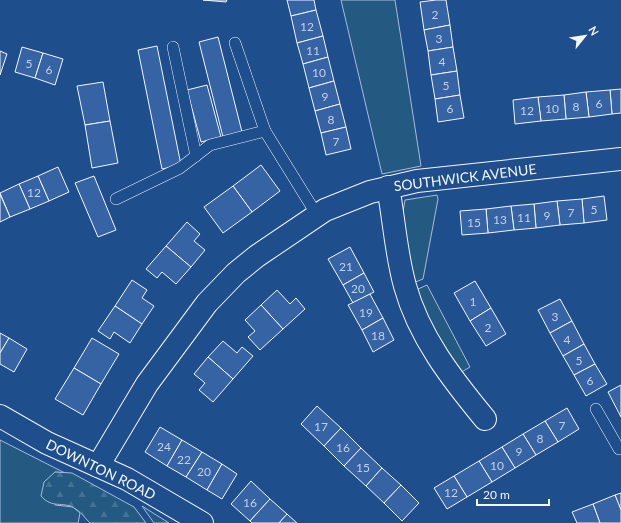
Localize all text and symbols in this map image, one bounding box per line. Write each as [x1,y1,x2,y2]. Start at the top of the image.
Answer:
house number: 2 [432,7,439,22]
north arrow [565,16,605,56]
house number: 12 [300,19,314,34]
text: N [586,24,602,38]
house number: 3 [436,31,443,46]
house number: 11 [306,43,320,58]
house number: 4 [439,54,446,69]
house number: 5 [26,56,33,71]
house number: 6 [46,62,53,77]
house number: 10 [312,65,326,80]
house number: 5 [443,78,450,93]
house number: 9 [322,89,329,104]
house number: 6 [596,96,603,111]
house number: 8 [573,99,580,114]
house number: 6 [447,101,454,116]
house number: 10 [545,101,559,116]
house number: 12 [520,103,534,118]
house number: 8 [328,112,335,127]
house number: 7 [333,134,340,149]
street label: SOUTHWICK AVENUE [393,160,537,194]
house number: 12 [27,185,41,200]
house number: 5 [591,202,598,217]
house number: 7 [568,205,575,220]
house number: 9 [544,208,551,223]
house number: 11 [517,210,531,225]
house number: 13 [493,212,507,227]
house number: 15 [467,215,481,230]
house number: 21 [339,259,353,274]
house number: 20 [351,281,365,296]
house number: 1 [470,294,477,309]
house number: 19 [359,305,373,320]
house number: 3 [552,309,559,324]
house number: 2 [485,320,492,335]
house number: 18 [371,328,385,343]
house number: 4 [564,332,571,347]
house number: 5 [576,353,583,368]
house number: 6 [587,373,594,388]
house number: 7 [559,418,566,433]
house number: 17 [314,419,328,434]
house number: 8 [537,431,544,446]
street label: DOWNTON ROAD [43,435,159,503]
house number: 24 [157,439,171,454]
house number: 16 [336,440,350,455]
house number: 9 [516,444,523,459]
house number: 22 [177,452,191,467]
house number: 10 [490,458,504,473]
house number: 15 [356,460,370,475]
house number: 20 [197,464,211,479]
scale bar [477,481,549,507]
house number: 12 [444,485,458,500]
text: 20 m [483,487,510,502]
house number: 16 [243,495,257,510]

